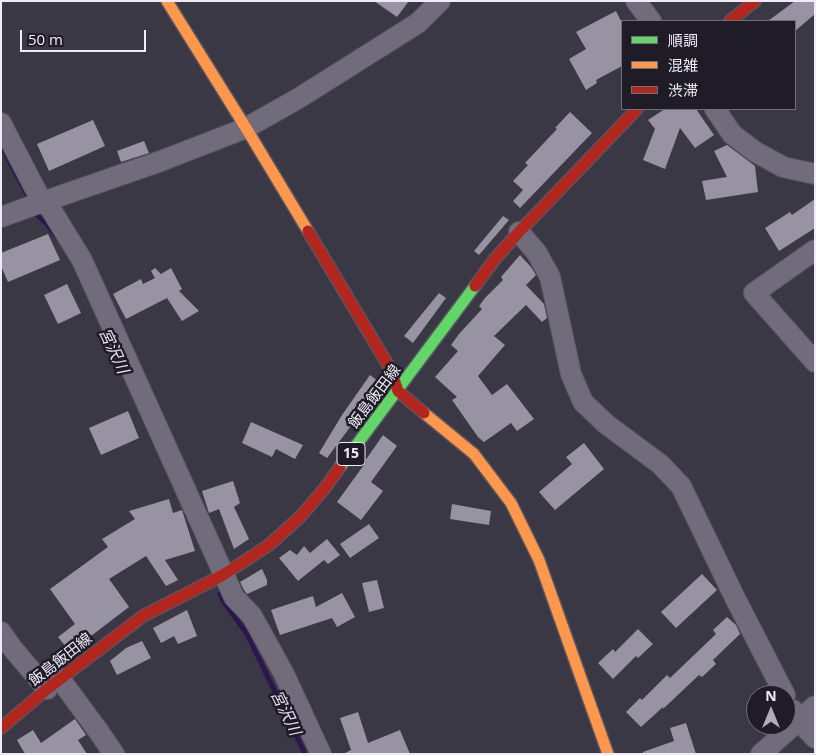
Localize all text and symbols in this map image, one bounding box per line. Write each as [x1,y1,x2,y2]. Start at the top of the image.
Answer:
scale bar [22,20,149,52]
legend [621,20,796,110]
text: 50 m [28,29,63,49]
text: 順調 [668,30,698,50]
text: 混雑 [668,55,698,75]
text: 渋滞 [668,80,698,100]
water label: 宮沢川 [94,325,132,377]
street label: 飯島飯田線 [345,362,405,432]
road number: 15 [337,442,365,466]
street label: 飯島飯田線 [26,630,96,690]
north arrow [746,685,796,735]
text: N [765,686,777,705]
water label: 宮沢川 [266,687,304,739]

